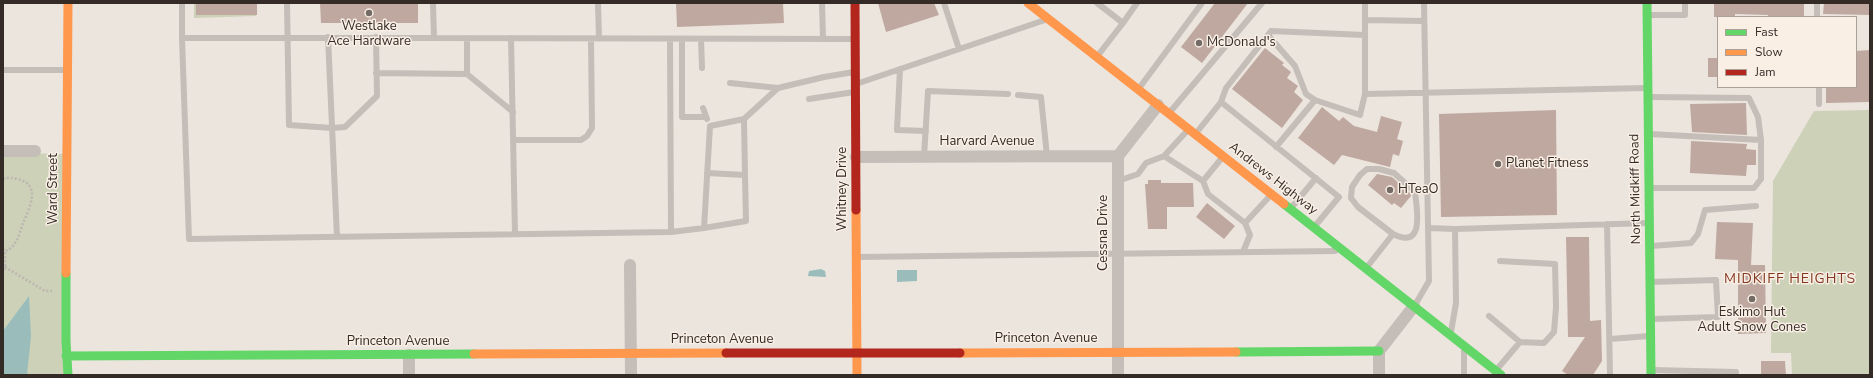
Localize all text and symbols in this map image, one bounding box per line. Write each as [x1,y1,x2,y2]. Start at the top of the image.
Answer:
marker: Westlake Ace Hardware [364,8,374,18]
legend [1717,16,1857,88]
place label: Westlake Ace Hardware [327,19,411,50]
text: Fast [1755,24,1778,40]
place label: McDonald's [1207,35,1276,51]
marker: McDonald's [1194,38,1204,48]
text: Slow [1755,44,1783,60]
text: Jam [1755,64,1776,80]
street label: Harvard Avenue [939,134,1035,150]
street label: North Midkiff Road [1627,134,1645,244]
street label: Andrews Highway [1225,139,1321,219]
street label: Whitney Drive [835,147,851,231]
street label: Ward Street [46,153,62,225]
place label: Planet Fitness [1506,156,1589,172]
marker: Planet Fitness [1493,159,1503,169]
place label: HTeaO [1398,182,1439,198]
marker: HTeaO [1385,185,1395,195]
street label: Cessna Drive [1096,195,1112,271]
district label: MIDKIFF HEIGHTS [1724,272,1856,288]
marker: Eskimo Hut Adult Snow Cones [1747,294,1757,304]
place label: Eskimo Hut Adult Snow Cones [1698,305,1806,336]
street label: Princeton Avenue [995,331,1097,347]
street label: Princeton Avenue [671,332,773,348]
street label: Princeton Avenue [347,334,449,350]

